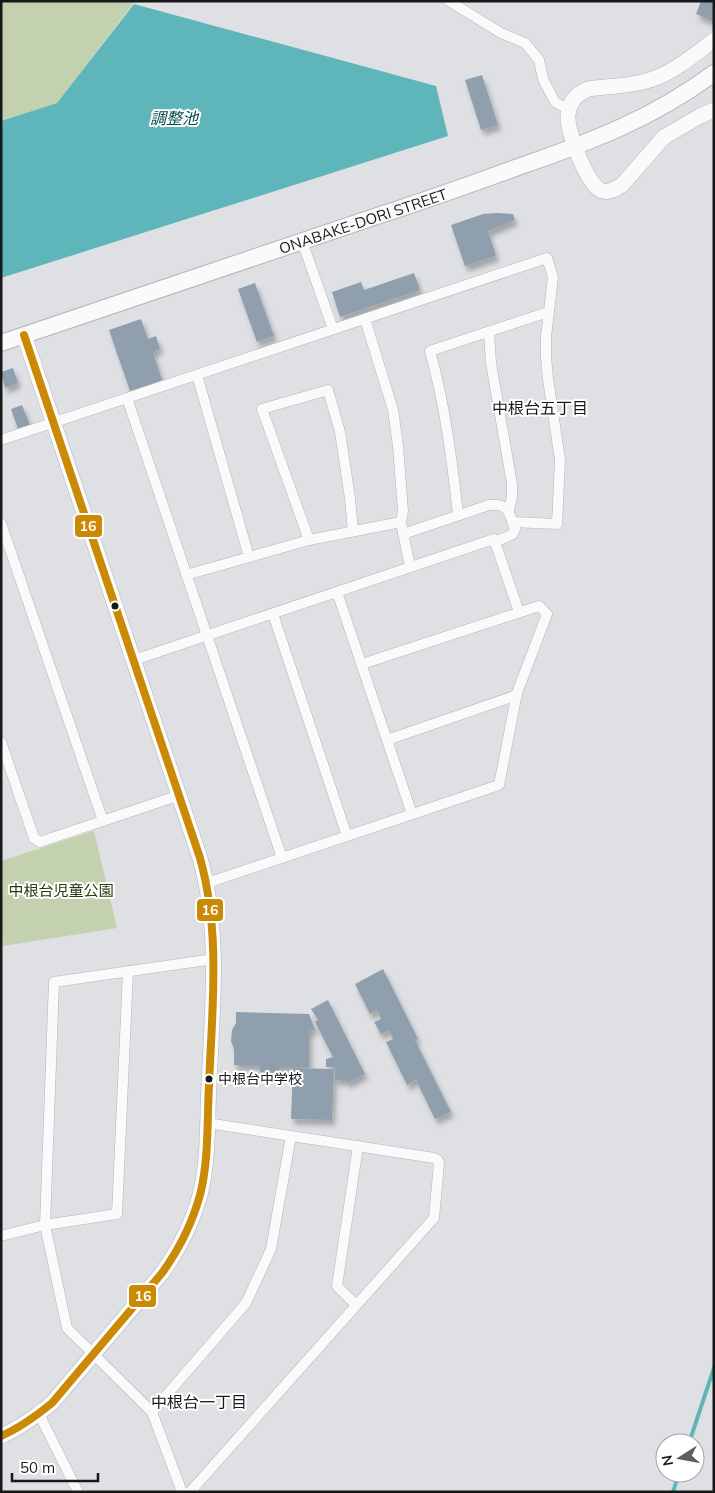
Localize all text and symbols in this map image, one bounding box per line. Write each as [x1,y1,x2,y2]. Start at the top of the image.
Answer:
water label: 調整池 [150,108,200,128]
street label: ONABAKE-DORI STREET [276,184,449,258]
district label: 中根台五丁目 [492,398,588,418]
line badge: 16 [74,514,103,538]
text: 16 [80,517,96,535]
unlabelled marker [110,601,120,611]
park label: 中根台児童公園 [8,881,114,900]
line badge: 16 [196,898,224,922]
text: 16 [202,901,218,919]
place label: 中根台中学校 [218,1070,302,1088]
marker: 中根台中学校 [204,1074,214,1084]
line badge: 16 [128,1284,157,1308]
text: 16 [135,1287,151,1305]
district label: 中根台一丁目 [151,1392,247,1412]
north arrow [655,1433,705,1483]
scale bar [12,1450,99,1482]
text: N [657,1454,677,1467]
text: 50 m [20,1458,55,1477]

